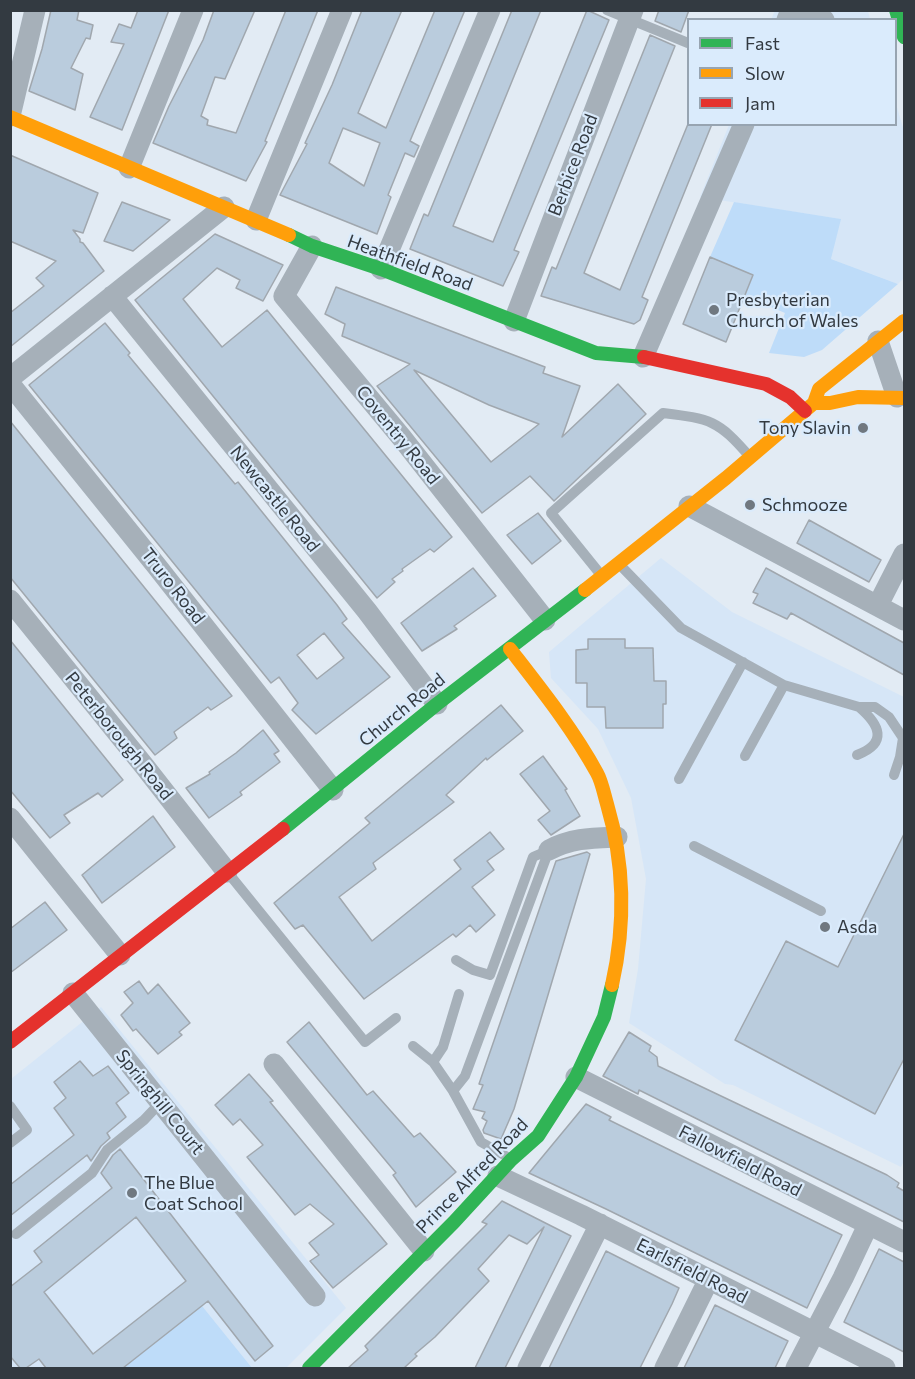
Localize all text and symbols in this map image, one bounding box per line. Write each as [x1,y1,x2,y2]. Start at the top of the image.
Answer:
legend [687,18,897,126]
text: Fast [745,32,780,54]
text: Slow [745,62,785,84]
text: Jam [745,92,775,114]
street label: Berbice Road [544,111,602,219]
street label: Heathfield Road [344,230,476,296]
place label: Presbyterian Church of Wales [726,289,859,332]
marker: Presbyterian Church of Wales [707,303,721,317]
street label: Coventry Road [352,381,444,489]
place label: Tony Slavin [759,417,851,439]
marker: Tony Slavin [856,421,870,435]
street label: Newcastle Road [226,442,324,556]
place label: Schmooze [762,494,847,516]
marker: Schmooze [743,498,757,512]
street label: Truro Road [137,544,209,628]
street label: Peterborough Road [61,667,177,805]
street label: Church Road [355,669,449,751]
place label: Asda [837,916,877,938]
marker: Asda [818,920,832,934]
street label: Springhill Court [111,1045,209,1159]
street label: Prince Alfred Road [412,1114,532,1238]
street label: Fallowfield Road [675,1121,805,1201]
place label: The Blue Coat School [144,1172,243,1214]
marker: The Blue Coat School [125,1186,139,1200]
street label: Earlsfield Road [633,1234,751,1308]

